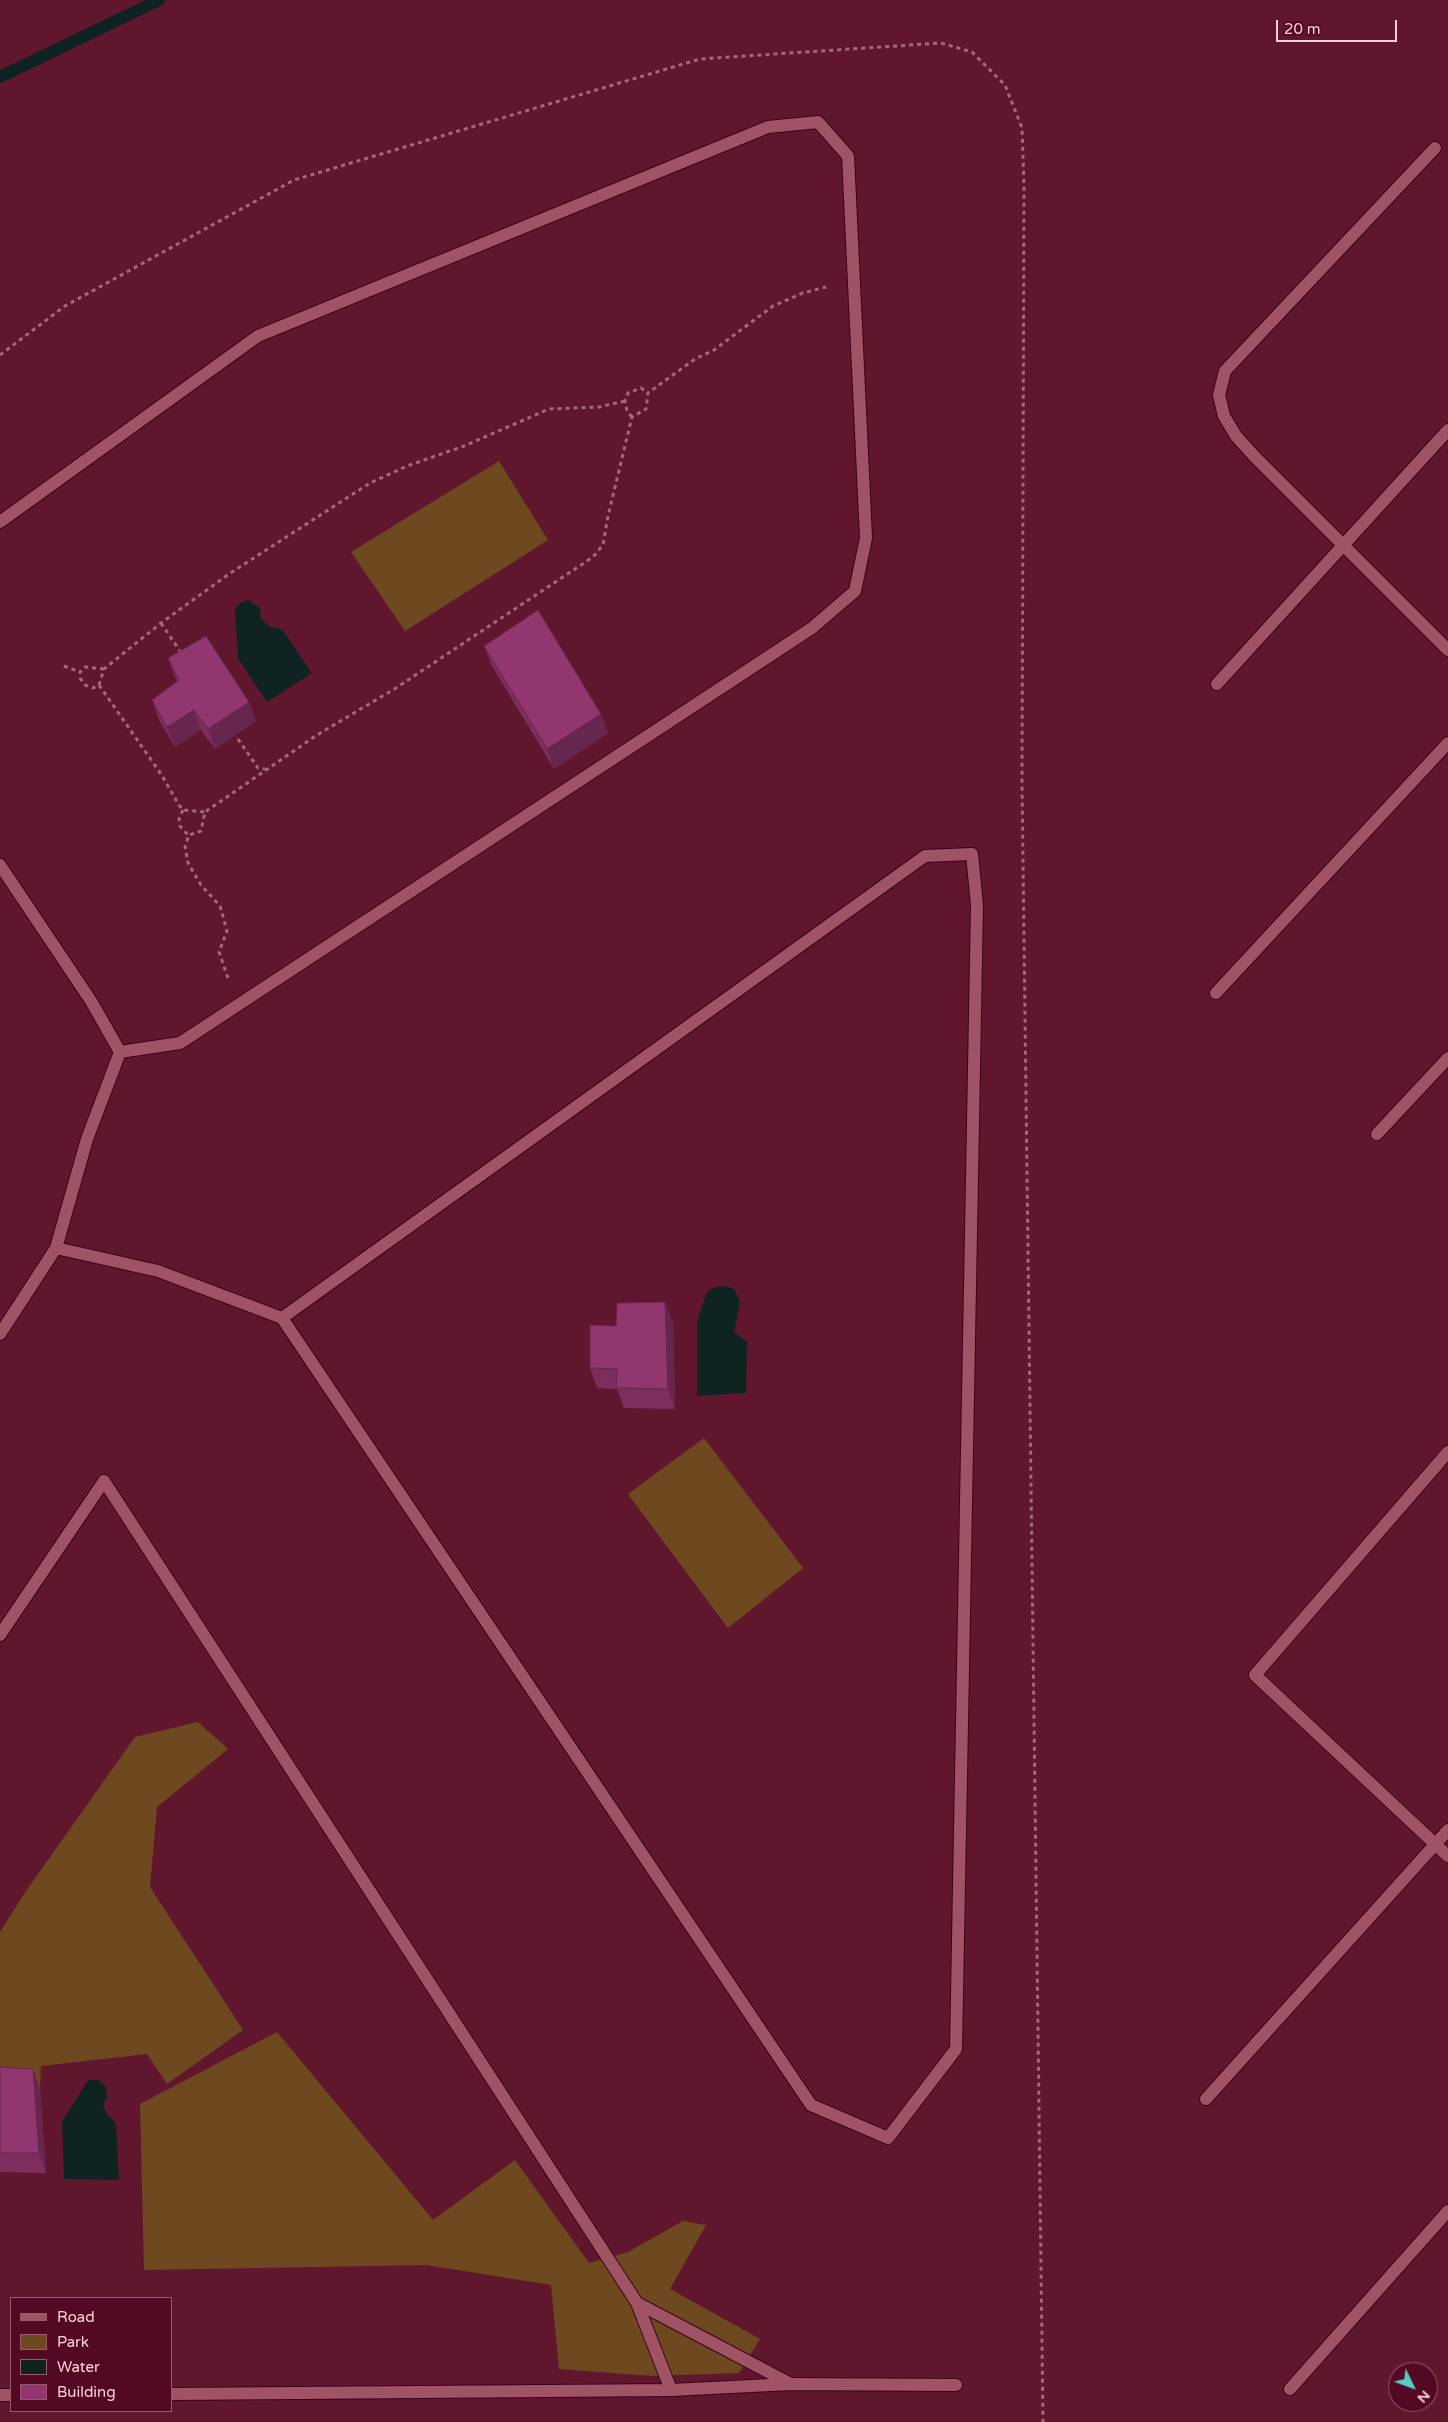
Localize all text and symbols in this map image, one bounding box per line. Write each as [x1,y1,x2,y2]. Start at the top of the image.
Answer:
scale bar [1278,10,1399,42]
text: 20 m [1284,20,1321,38]
legend [10,2297,172,2412]
text: Road [57,2308,95,2326]
text: Park [57,2333,89,2351]
text: Water [57,2358,100,2376]
north arrow [1388,2362,1438,2412]
text: Building [57,2383,116,2401]
text: N [1414,2387,1434,2407]

